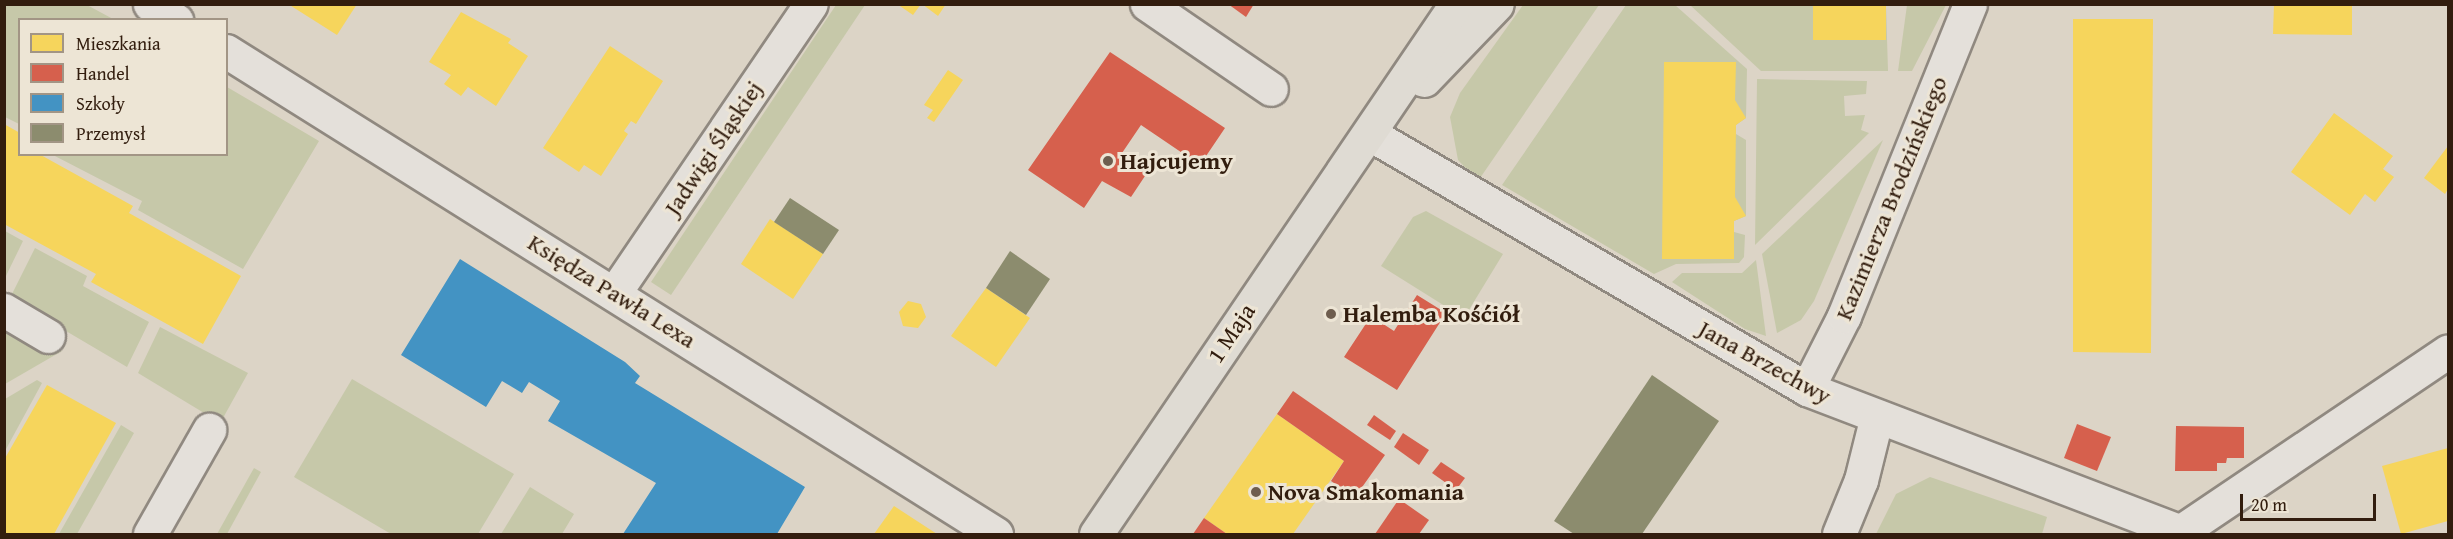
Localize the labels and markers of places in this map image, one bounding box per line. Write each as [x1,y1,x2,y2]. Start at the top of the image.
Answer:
place label: Hajcujemy [1120,147,1233,175]
marker: Hajcujemy [1101,154,1115,168]
place label: Halemba Kośćiół [1343,300,1520,328]
marker: Halemba Kośćiół [1324,307,1338,321]
place label: Nova Smakomania [1268,478,1464,506]
marker: Nova Smakomania [1249,485,1263,499]

